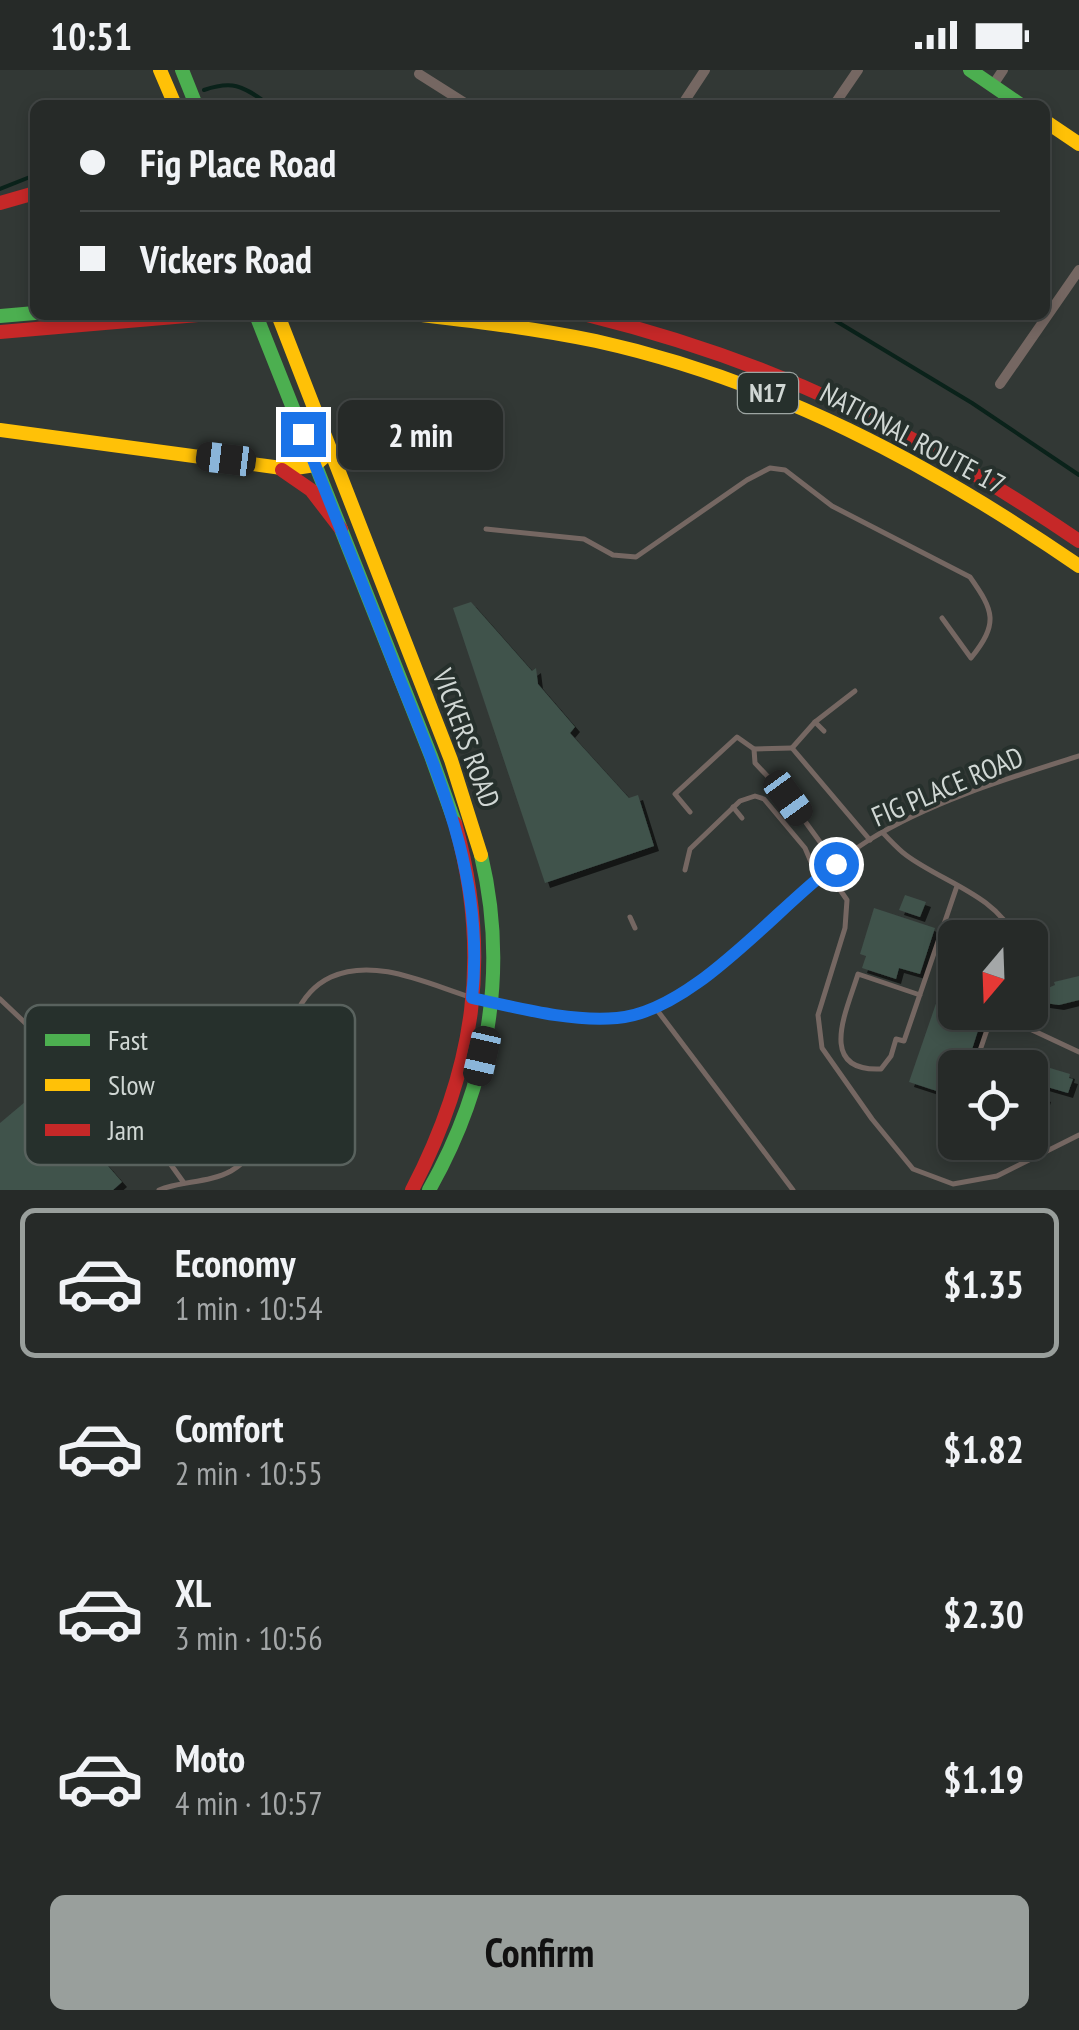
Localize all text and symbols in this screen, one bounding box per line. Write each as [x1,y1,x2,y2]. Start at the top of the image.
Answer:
text: 10:51 [50,11,132,60]
text: Fig Place Road [140,138,336,187]
text: Vickers Road [140,234,312,283]
road number: N17 [738,373,798,413]
street label: NATIONAL ROUTE 17 [814,374,1012,502]
callout: 2 min [338,399,503,469]
route end [281,412,326,457]
text: 2 min [388,414,453,456]
car [194,440,258,478]
street label: VICKERS ROAD [424,663,509,812]
street label: FIG PLACE ROAD [866,738,1028,834]
car [758,765,818,831]
route start [814,842,859,887]
north arrow [938,920,1048,1030]
map controls [938,920,1048,1160]
legend [25,1005,355,1165]
text: Fast [108,1021,148,1058]
car [461,1023,503,1089]
button: locate [938,1050,1048,1160]
text: Slow [108,1066,155,1103]
text: Jam [107,1111,144,1148]
icon: car [55,1238,145,1328]
text: Economy [175,1238,295,1287]
text: $1.35 [943,1259,1024,1308]
text: 1 min · 10:54 [175,1287,323,1329]
icon: car [55,1403,145,1493]
text: Comfort [175,1403,284,1452]
text: $1.82 [943,1424,1024,1473]
text: 2 min · 10:55 [175,1452,323,1494]
icon: car [55,1568,145,1658]
text: XL [175,1568,211,1617]
text: $2.30 [943,1589,1024,1638]
text: 3 min · 10:56 [175,1617,323,1659]
icon: car [55,1733,145,1823]
text: Moto [175,1733,245,1782]
text: $1.19 [943,1754,1024,1803]
text: 4 min · 10:57 [175,1782,323,1824]
button: Confirm [50,1895,1029,2010]

